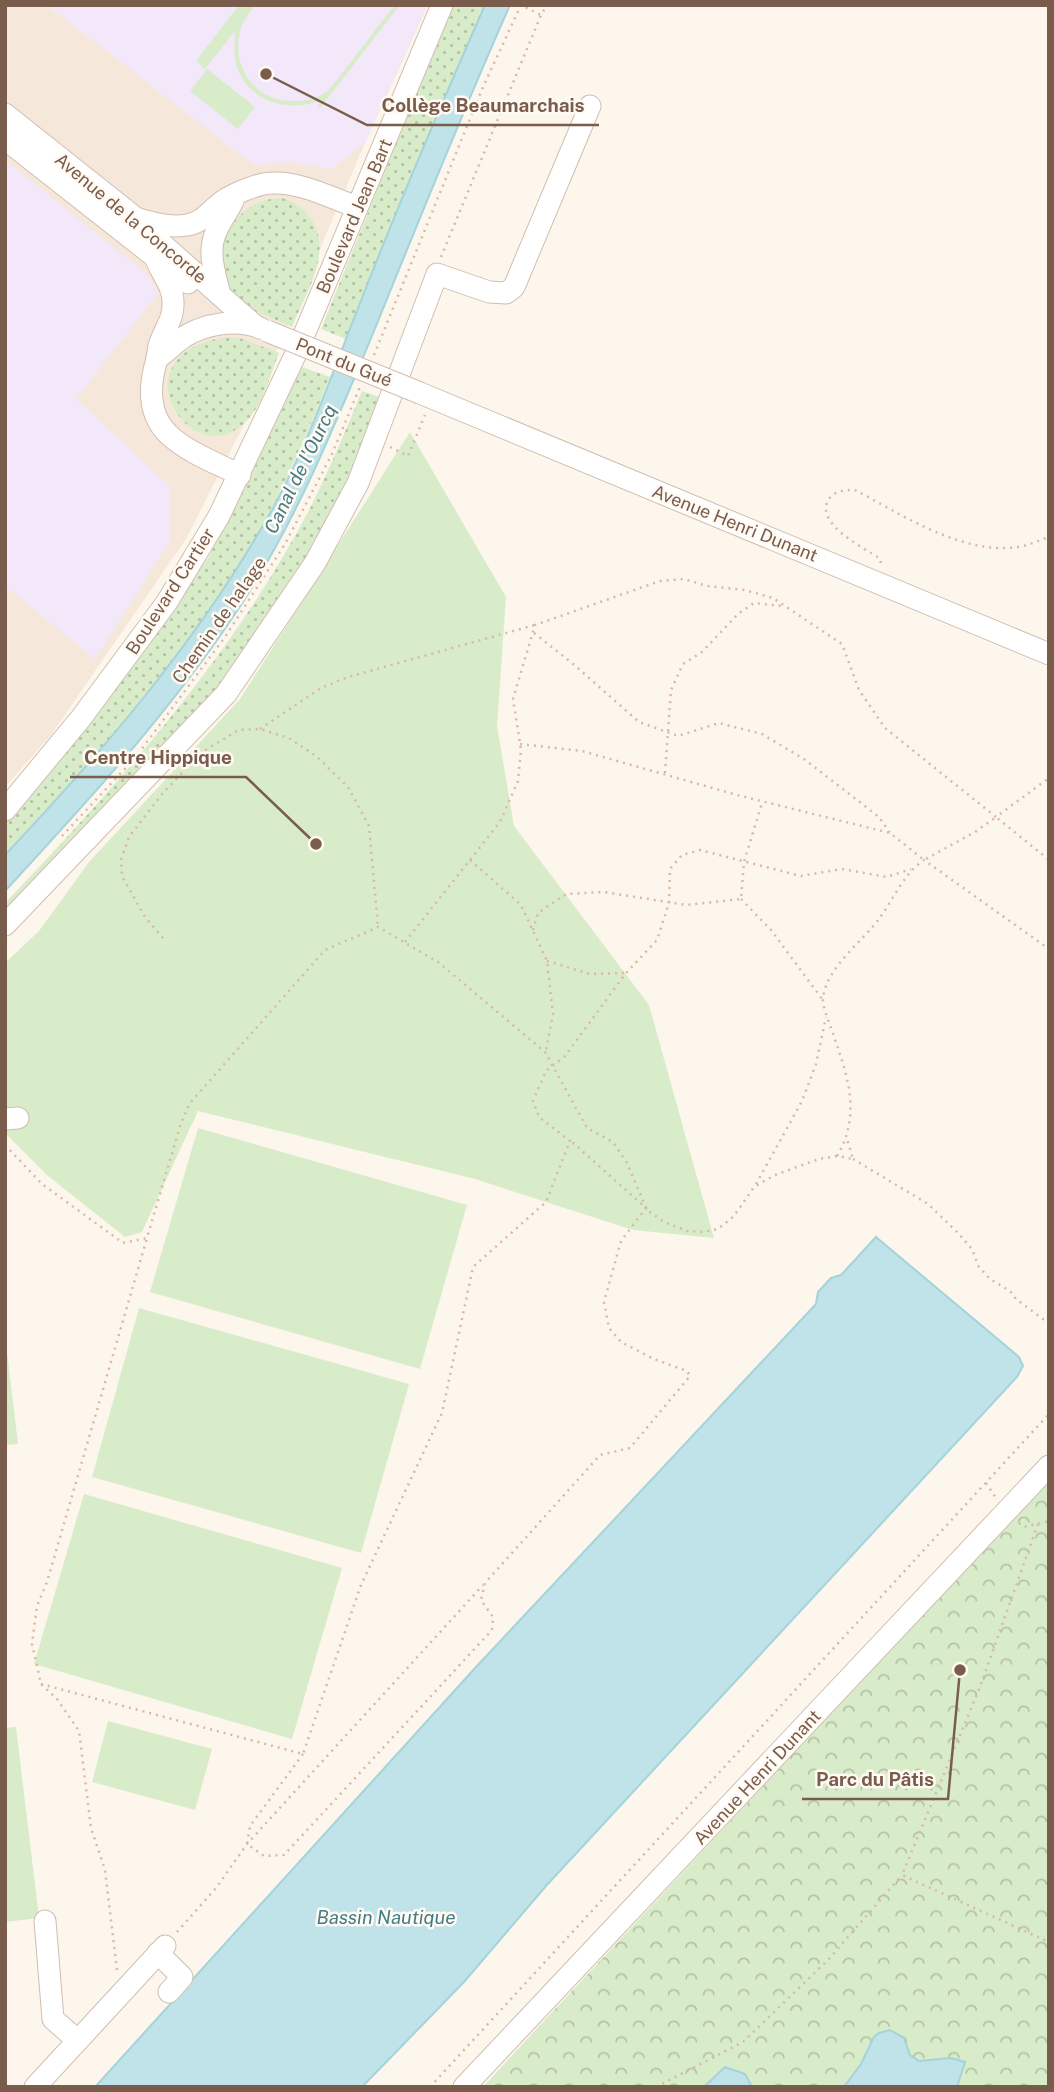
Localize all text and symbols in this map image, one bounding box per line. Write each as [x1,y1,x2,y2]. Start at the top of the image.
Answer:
callout: Collège Beaumarchais [367,85,599,125]
text: Collège Beaumarchais [382,94,585,116]
street label: Boulevard Jean Bart [312,135,396,297]
street label: Avenue de la Concorde [51,148,211,288]
street label: Pont du Gué [293,333,395,391]
water label: Canal de l'Ourcq [259,401,341,537]
street label: Avenue Henri Dunant [649,480,821,566]
street label: Boulevard Cartier [121,524,219,658]
street label: Chemin de halage [168,553,270,687]
callout: Centre Hippique [70,737,246,777]
text: Centre Hippique [84,746,232,768]
street label: Avenue Henri Dunant [689,1705,825,1849]
callout: Parc du Pâtis [802,1759,948,1799]
text: Parc du Pâtis [816,1768,934,1790]
water label: Bassin Nautique [316,1906,456,1928]

